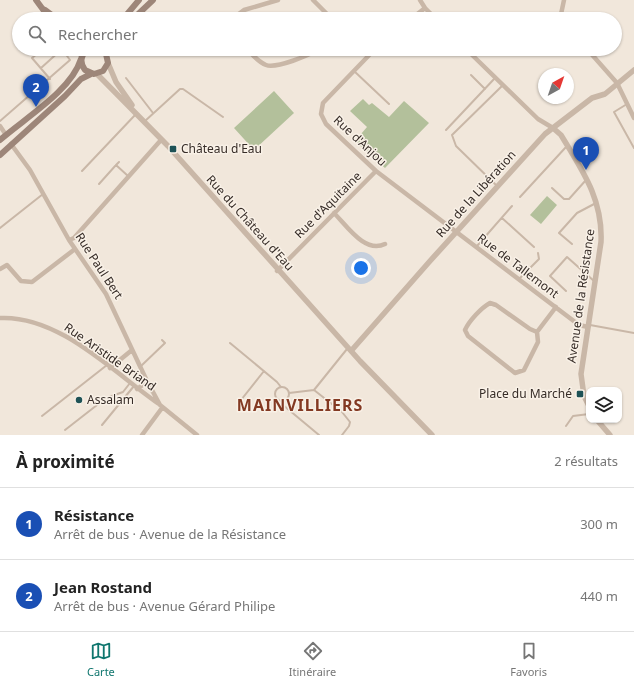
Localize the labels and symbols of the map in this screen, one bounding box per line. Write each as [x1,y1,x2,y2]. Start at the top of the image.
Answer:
north arrow [538,68,574,104]
pin: 2 [23,74,49,107]
street label: Rue d'Anjou [330,112,391,170]
pin: 1 [573,137,599,170]
place label: Château d'Eau [181,140,262,157]
marker: Château d'Eau [168,144,178,154]
street label: Rue de la Libération [432,146,519,241]
street label: Rue d'Aquitaine [291,167,365,242]
street label: Rue du Château d'Eau [203,171,298,274]
street label: Avenue de la Résistance [563,228,598,364]
street label: Rue Paul Bert [72,229,128,303]
street label: Rue de Tallemont [474,229,563,302]
your location [351,258,371,278]
street label: Rue Aristide Briand [61,319,160,395]
place label: Place du Marché [479,385,572,402]
marker: Place du Marché [575,389,585,399]
place label: Assalam [87,391,134,408]
district label: MAINVILLIERS [237,394,363,416]
marker: Assalam [74,395,84,405]

